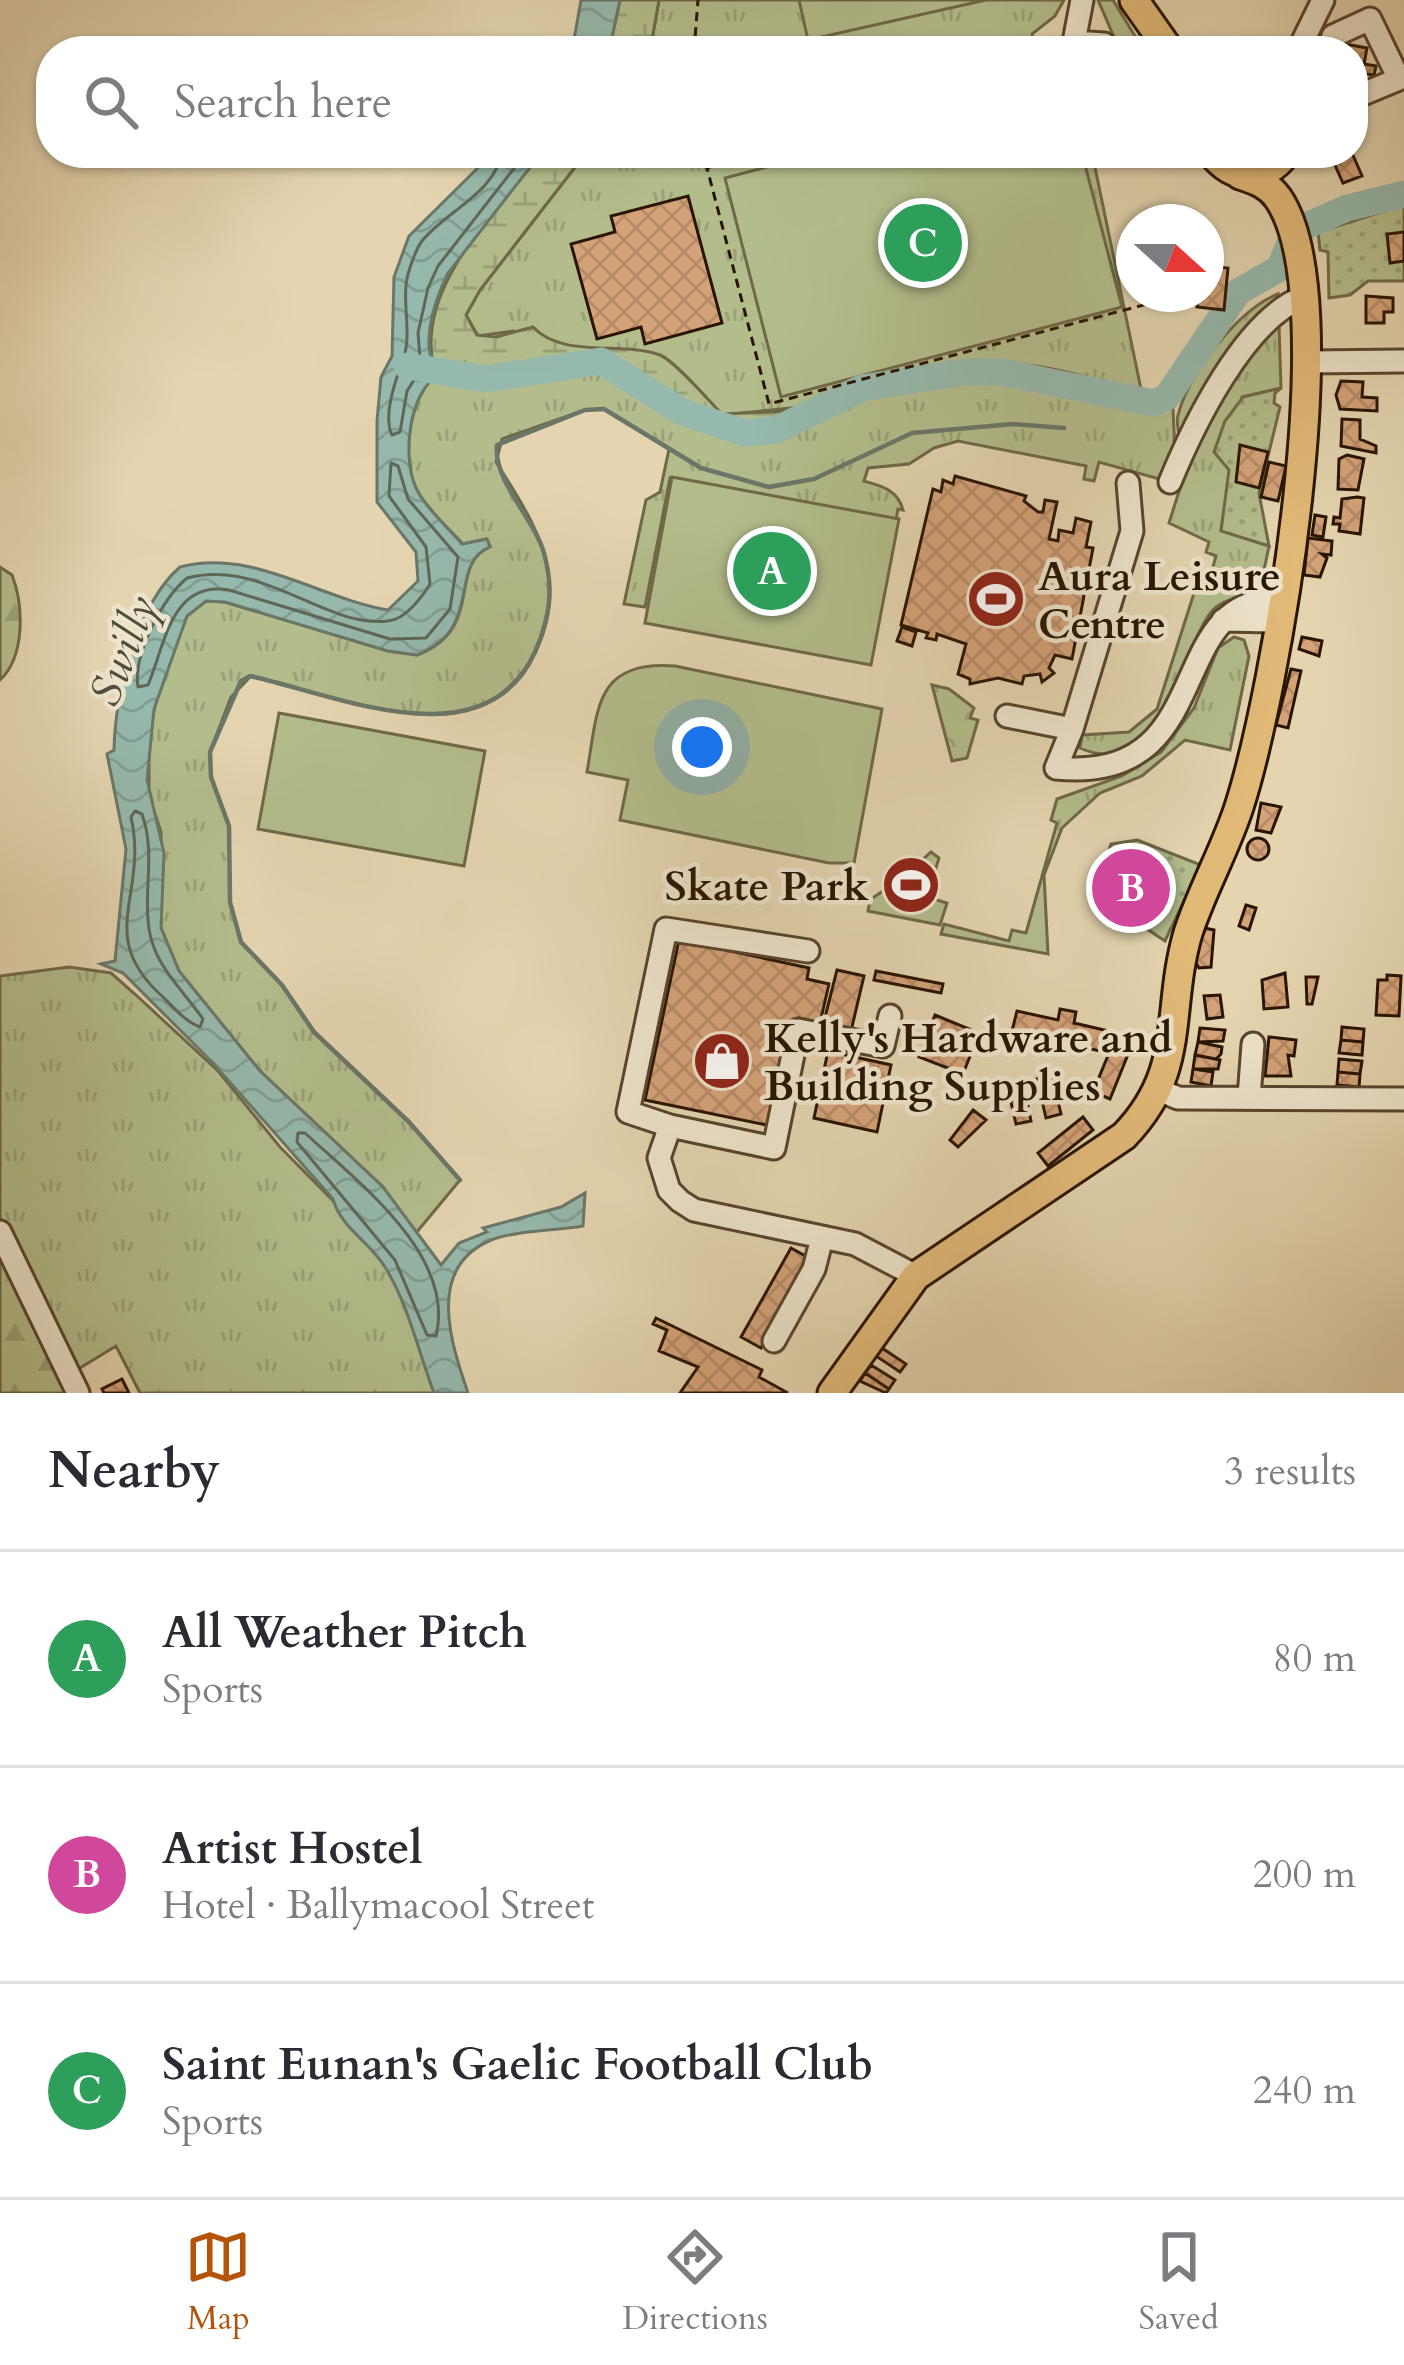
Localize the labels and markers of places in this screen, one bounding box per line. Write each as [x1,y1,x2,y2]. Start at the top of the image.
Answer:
pin: C [884,198,962,288]
pin: A [733,526,811,616]
place label: Aura Leisure Centre [1038,548,1281,653]
sports icon: Aura Leisure Centre [965,568,1027,630]
pin: B [1092,843,1170,933]
sports icon: Skate Park [880,854,942,916]
place label: Skate Park [664,858,869,915]
place label: Kelly's Hardware and Building Supplies [764,1010,1173,1115]
shop icon: Kelly's Hardware and Building Supplies [691,1030,753,1092]

